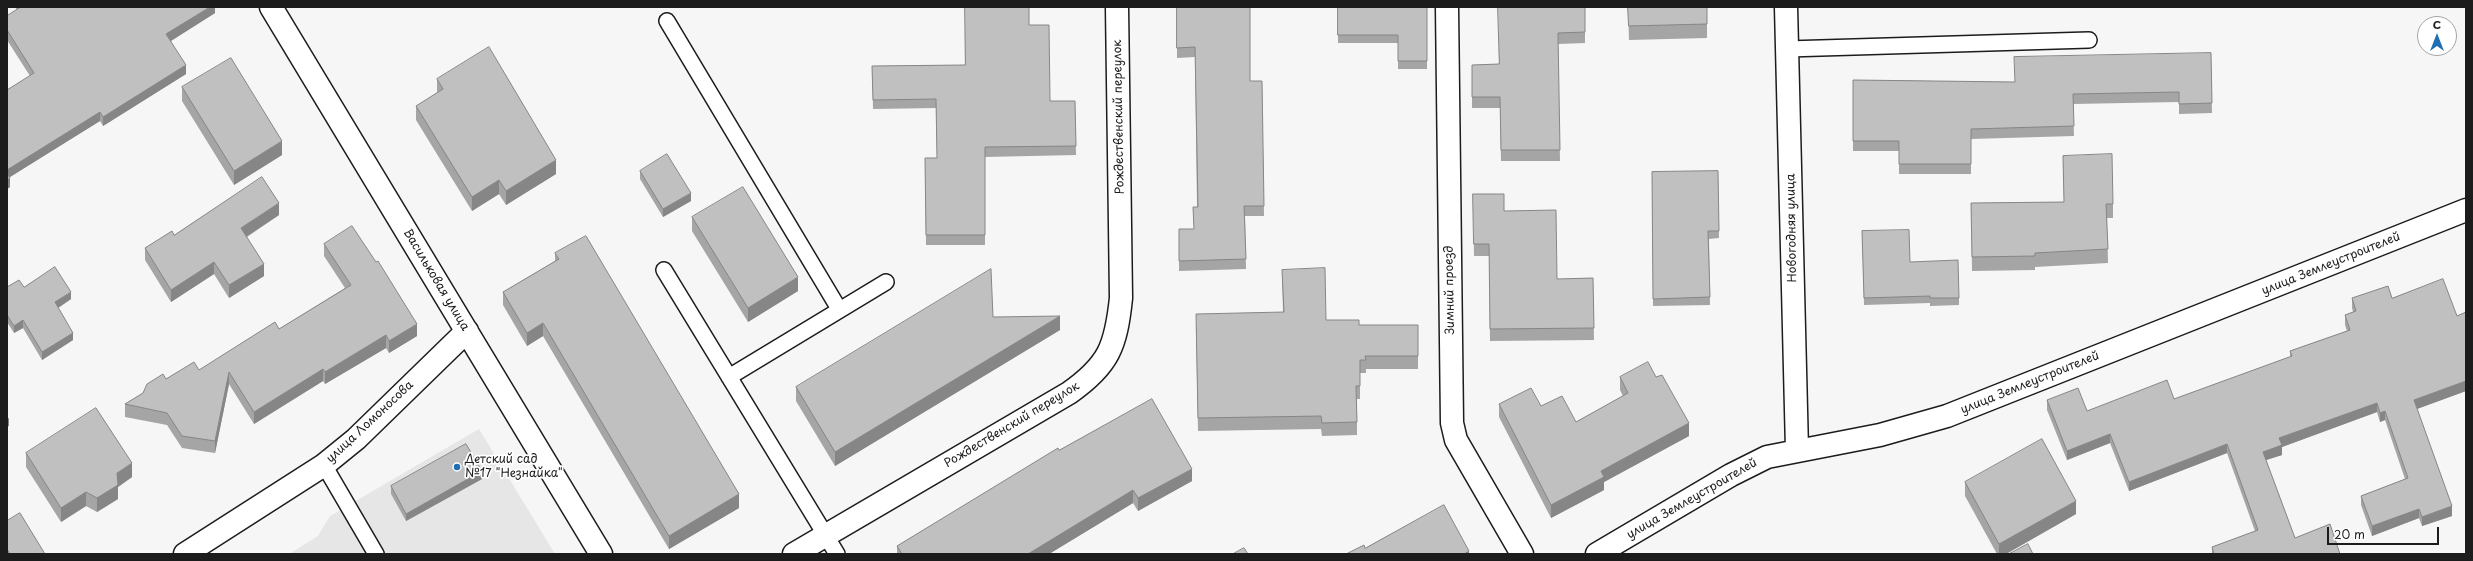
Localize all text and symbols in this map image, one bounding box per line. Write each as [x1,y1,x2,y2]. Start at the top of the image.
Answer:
north arrow [2417,16,2457,56]
text: С [2433,16,2441,33]
street label: Рождественский переулок [1110,39,1128,195]
street label: Новогодняя улица [1784,173,1800,283]
street label: Васильковая улица [400,227,472,333]
street label: улица Землеустроителей [2260,230,2402,298]
street label: Зимний проезд [1442,245,1458,335]
street label: улица Землеустроителей [1959,349,2101,417]
street label: улица Ломоносова [323,378,417,466]
street label: Рождественский переулок [942,379,1082,471]
place label: Детский сад №17 "Незнайка" [465,453,563,481]
street label: улица Землеустроителей [1624,456,1760,542]
marker: Детский сад №17 "Незнайка" [452,462,462,472]
scale bar [2329,519,2441,545]
text: 20 m [2334,525,2365,543]

